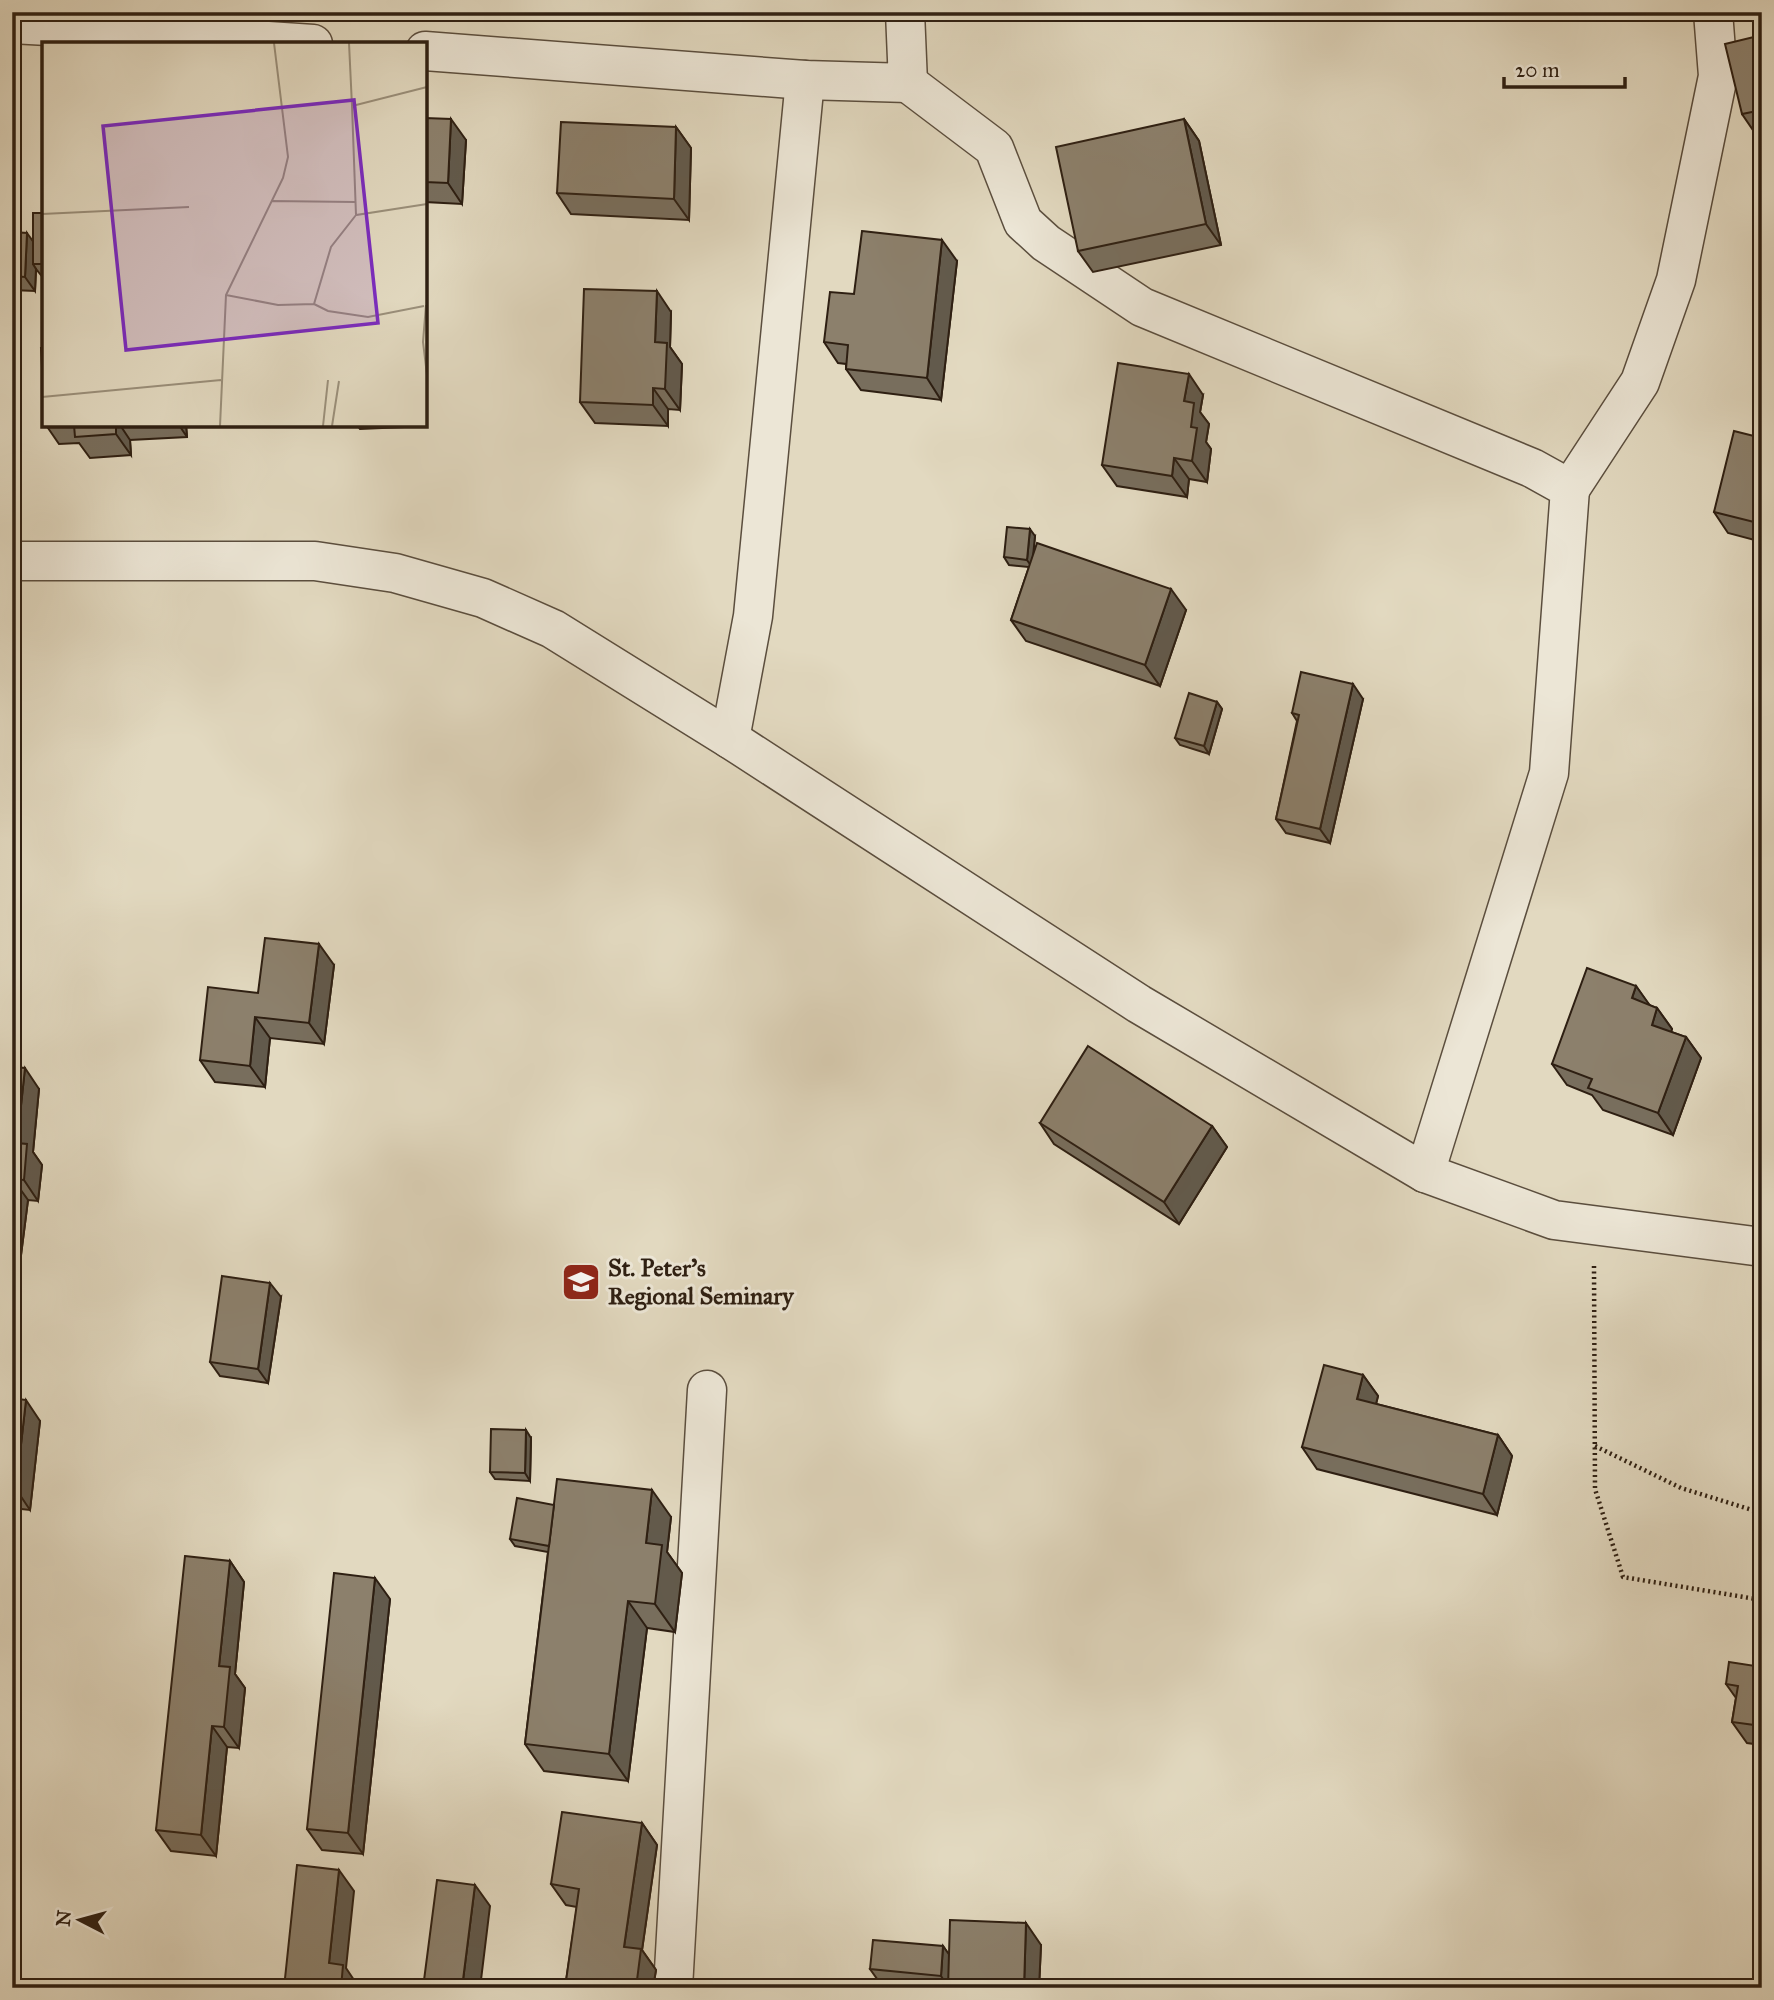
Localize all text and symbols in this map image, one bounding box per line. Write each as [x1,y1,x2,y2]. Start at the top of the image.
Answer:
inset map [42,42,427,427]
scale bar [1504,46,1625,90]
text: 20 m [1515,57,1560,83]
place label: St. Peter’s Regional Seminary [608,1253,795,1311]
school or university icon: St. Peter’s Regional Seminary [560,1261,602,1303]
north arrow [46,1884,116,1954]
text: N [51,1909,76,1927]

